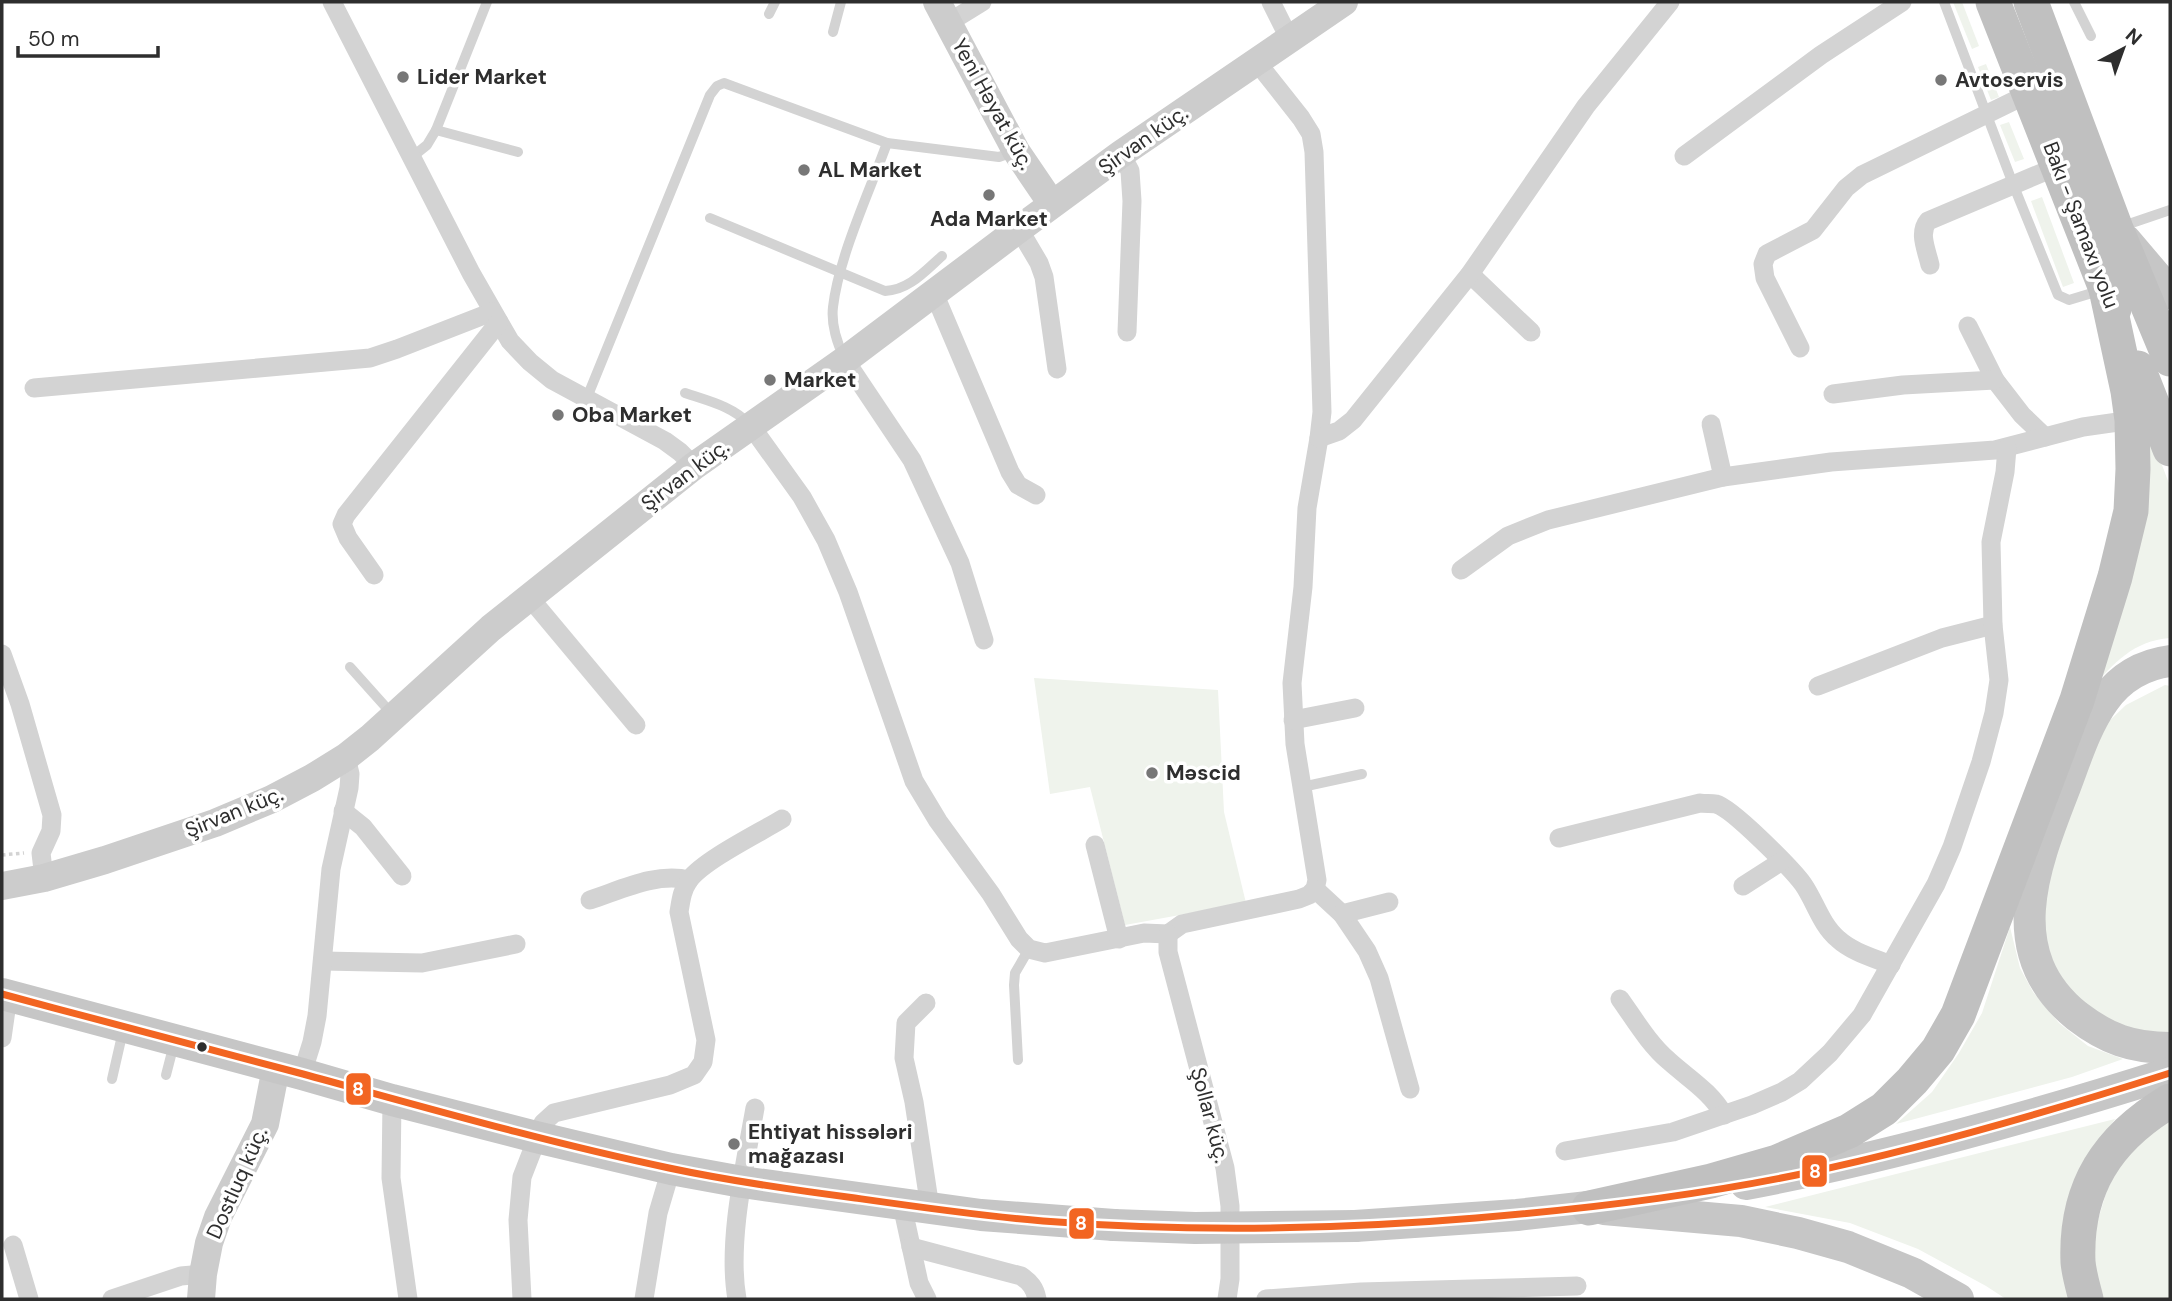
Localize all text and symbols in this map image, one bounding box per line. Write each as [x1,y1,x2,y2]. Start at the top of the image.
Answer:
scale bar [18,14,158,58]
north arrow [2088,14,2158,84]
text: N [2120,23,2147,51]
text: 50 m [28,25,79,53]
street label: Yeni Həyat küç. [945,34,1041,174]
place label: Lider Market [417,63,547,91]
place label: Avtoservis [1955,66,2064,94]
marker: Lider Market [395,69,411,85]
marker: Avtoservis [1933,72,1949,88]
street label: Şirvan küç. [1093,99,1193,181]
street label: Bakı - Şamaxı yolu [2036,138,2126,312]
place label: AL Market [818,156,922,184]
marker: AL Market [796,162,812,178]
marker: Ada Market [981,187,997,203]
place label: Ada Market [930,205,1048,233]
place label: Market [784,366,856,394]
marker: Market [762,372,778,388]
place label: Oba Market [572,401,692,429]
marker: Oba Market [550,407,566,423]
street label: Şirvan küç. [635,433,735,517]
place label: Məscid [1166,759,1241,787]
marker: Məscid [1144,765,1160,781]
street label: Şirvan küç. [181,780,287,844]
unlabelled marker [195,1040,209,1054]
street label: Şollar küç. [1184,1064,1236,1166]
line badge: 8 [345,1072,372,1106]
text: 8 [352,1077,364,1102]
place label: Ehtiyat hissələri mağazası [748,1118,912,1170]
street label: Dostluq küç. [200,1123,274,1243]
marker: Ehtiyat hissələri mağazası [726,1136,742,1152]
line badge: 8 [1801,1154,1828,1188]
text: 8 [1809,1159,1821,1184]
line badge: 8 [1068,1207,1095,1240]
text: 8 [1075,1211,1087,1236]

